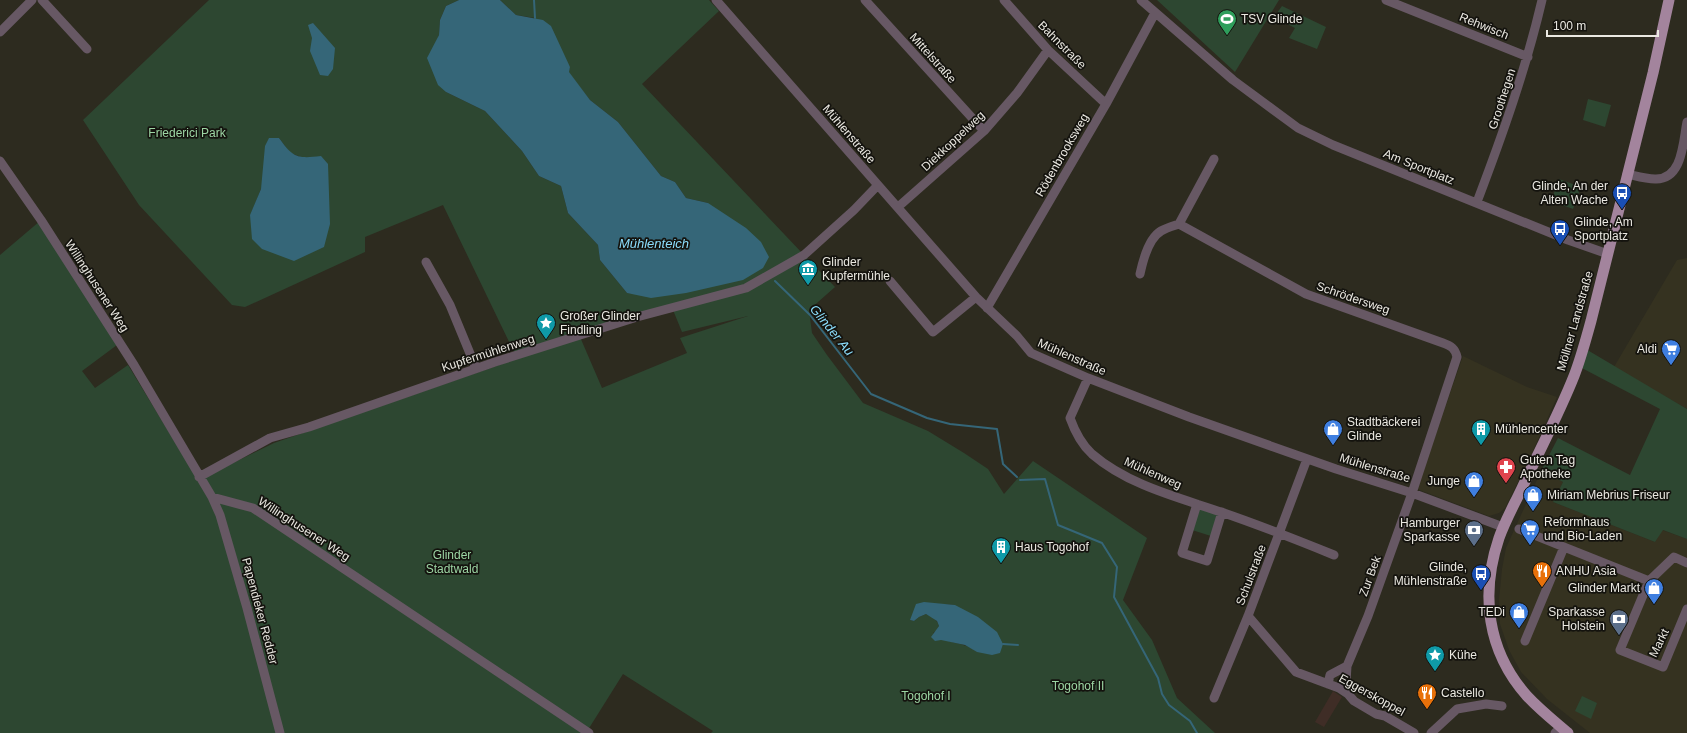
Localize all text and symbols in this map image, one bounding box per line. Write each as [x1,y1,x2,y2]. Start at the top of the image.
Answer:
sports icon: TSV Glinde [1216,8,1238,36]
street label: Rehwisch [1457,10,1511,42]
place label: TSV Glinde [1241,12,1303,26]
scale bar [1547,12,1658,38]
street label: Bahnstraße [1035,18,1089,72]
text: 100 m [1553,19,1586,33]
street label: Mittelstraße [907,30,959,86]
street label: Groothegen [1486,67,1518,131]
street label: Mühlenstraße [820,102,879,167]
street label: Diekkoppelweg [918,108,988,174]
street label: Rödenbrooksweg [1033,111,1091,199]
park label: Friederici Park [148,126,227,140]
street label: Am Sportplatz [1381,146,1457,188]
place label: Glinde, An der Alten Wache [1532,179,1608,207]
bus stop icon: Glinde, An der Alten Wache [1611,182,1633,210]
place label: Glinde, Am Sportplatz [1574,215,1633,243]
bus stop icon: Glinde, Am Sportplatz [1549,218,1571,246]
water label: Mühlenteich [619,236,689,251]
street label: Willinghusener Weg [62,238,132,334]
place label: Glinder Kupfermühle [822,255,890,283]
museum icon: Glinder Kupfermühle [797,258,819,286]
street label: Möllner Landstraße [1554,269,1596,373]
street label: Schrödersweg [1314,279,1392,317]
water label: Glinder Au [807,302,857,358]
place label: Großer Glinder Findling [560,309,640,337]
place icon: Großer Glinder Findling [535,312,557,340]
street label: Kupfermühlenweg [440,331,536,375]
street label: Mühlenstraße [1036,336,1109,378]
supermarket icon: Aldi [1660,338,1682,366]
place label: Aldi [1637,342,1657,356]
place label: Stadtbäckerei Glinde [1347,415,1420,443]
shop icon: Stadtbäckerei Glinde [1322,418,1344,446]
building icon: Mühlencenter [1470,418,1492,446]
place label: Mühlencenter [1495,422,1568,436]
street label: Mühlenstraße [1338,451,1412,486]
place label: Guten Tag Apotheke [1520,453,1575,481]
street label: Mühlenweg [1122,454,1184,492]
pharmacy icon: Guten Tag Apotheke [1495,456,1517,484]
shop icon: Junge [1463,470,1485,498]
place label: Junge [1427,474,1460,488]
shop icon: Miriam Mebrius Friseur [1522,484,1544,512]
place label: Miriam Mebrius Friseur [1547,488,1670,502]
street label: Willinghusener Weg [256,494,352,564]
place label: Reformhaus und Bio-Laden [1544,515,1622,543]
place label: Hamburger Sparkasse [1400,516,1460,544]
supermarket icon: Reformhaus und Bio-Laden [1519,518,1541,546]
bank icon: Hamburger Sparkasse [1463,519,1485,547]
building icon: Haus Togohof [990,536,1012,564]
place label: Haus Togohof [1015,540,1090,554]
street label: Schulstraße [1233,542,1269,607]
park label: Glinder Stadtwald [426,548,478,576]
street label: Zur Bek [1356,553,1384,598]
street label: Papendieker Redder [239,556,281,666]
place label: Glinde, Mühlenstraße [1394,560,1467,588]
restaurant icon: ANHU Asia [1531,560,1553,588]
bus stop icon: Glinde, Mühlenstraße [1470,563,1492,591]
place label: ANHU Asia [1556,564,1616,578]
shop icon: Glinder Markt [1643,577,1665,605]
place label: Glinder Markt [1568,581,1641,595]
shop icon: TEDi [1508,601,1530,629]
place label: TEDi [1478,605,1505,619]
place label: Sparkasse Holstein [1548,605,1605,633]
bank icon: Sparkasse Holstein [1608,608,1630,636]
street label: Markt [1646,626,1672,660]
place icon: Kühe [1424,644,1446,672]
place label: Kühe [1449,648,1477,662]
street label: Eggerskoppel [1337,671,1407,719]
park label: Togohof II [1052,679,1104,693]
restaurant icon: Castello [1416,682,1438,710]
place label: Castello [1441,686,1485,700]
park label: Togohof I [901,689,951,703]

